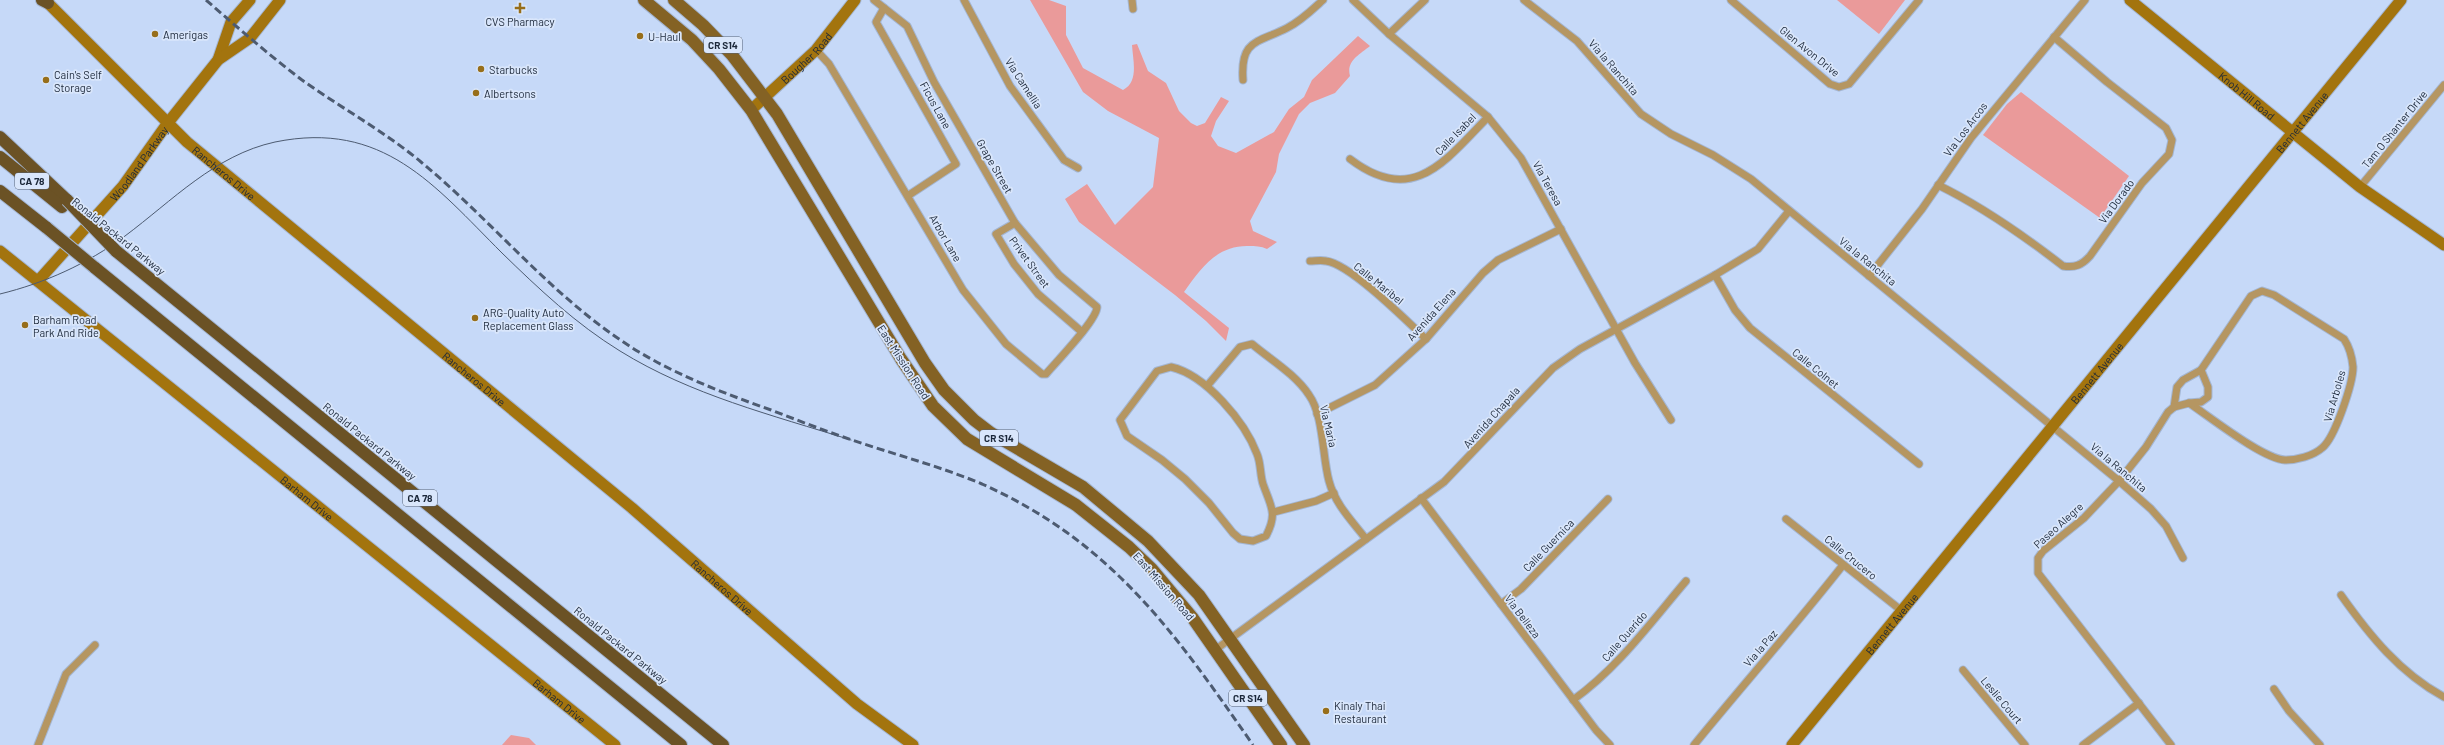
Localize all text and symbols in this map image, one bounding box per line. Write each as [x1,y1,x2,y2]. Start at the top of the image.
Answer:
marker: CVS Pharmacy [515,3,525,13]
place label: CVS Pharmacy [485,15,555,28]
street label: Glen Avon Drive [1777,23,1843,79]
place label: Amerigas [163,28,208,41]
marker: Amerigas [150,29,160,39]
street label: Bougher Road [778,29,834,86]
place label: U-Haul [648,30,681,43]
marker: U-Haul [635,31,645,41]
street label: Via la Ranchita [1586,36,1642,98]
road number: CR S14 [704,37,742,53]
street label: Via Camellia [1003,55,1045,111]
place label: Starbucks [489,63,537,76]
marker: Starbucks [476,64,486,74]
place label: Cain's Self Storage [54,68,102,94]
street label: Knob Hill Road [2217,69,2278,122]
marker: Cain's Self Storage [41,75,51,85]
street label: Ficus Lane [918,79,954,131]
place label: Albertsons [484,87,536,100]
street label: Tam O Shanter Drive [2359,87,2429,171]
marker: Albertsons [471,88,481,98]
street label: Bennett Avenue [2273,88,2331,155]
street label: Via Los Arcos [1940,99,1990,159]
street label: Calle Isabel [1432,110,1478,158]
street label: Woodland Parkway [107,123,170,203]
street label: Grape Street [974,137,1016,195]
street label: Rancheros Drive [190,143,258,202]
street label: Via Teresa [1530,158,1566,208]
road number: CA 78 [15,173,49,189]
street label: Via Dorado [2096,176,2136,226]
street label: Ronald Packard Parkway [70,194,168,278]
street label: Arbor Lane [927,212,965,264]
street label: Privet Street [1007,234,1053,290]
street label: Via la Ranchita [1837,234,1899,288]
street label: Calle Maribel [1352,259,1406,307]
street label: Avenida Elena [1404,285,1458,343]
place label: ARG-Quality Auto Replacement Glass [483,306,574,332]
place label: Barham Road Park And Ride [33,313,99,339]
marker: ARG-Quality Auto Replacement Glass [470,313,480,323]
marker: Barham Road Park And Ride [20,320,30,330]
street label: East Mission Road [875,322,933,402]
street label: Bennett Avenue [2067,339,2125,406]
street label: Calle Colnet [1790,345,1842,391]
street label: Rancheros Drive [440,349,509,408]
street label: Via Arboles [2320,369,2348,423]
street label: Avenida Chapala [1460,384,1522,450]
street label: Ronald Packard Parkway [321,399,419,483]
street label: Via Maria [1318,404,1340,448]
road number: CR S14 [980,430,1018,446]
street label: Via la Ranchita [2088,440,2150,494]
street label: Barham Drive [278,473,336,523]
road number: CA 78 [403,490,437,506]
street label: Paseo Alegre [2031,499,2086,551]
street label: Calle Guernica [1520,516,1576,574]
street label: Calle Crucero [1822,532,1880,582]
street label: East Mission Road [1131,549,1197,623]
street label: Rancheros Drive [689,556,756,617]
street label: Bennett Avenue [1862,590,1920,657]
street label: Via Belleza [1502,592,1544,640]
street label: Ronald Packard Parkway [572,603,670,687]
street label: Calle Querido [1599,608,1649,664]
street label: Via la Paz [1741,627,1780,669]
street label: Leslie Court [1979,674,2025,726]
street label: Barham Drive [531,676,589,726]
road number: CR S14 [1229,690,1267,706]
place label: Kinaly Thai Restaurant [1334,699,1387,725]
marker: Kinaly Thai Restaurant [1321,706,1331,716]

